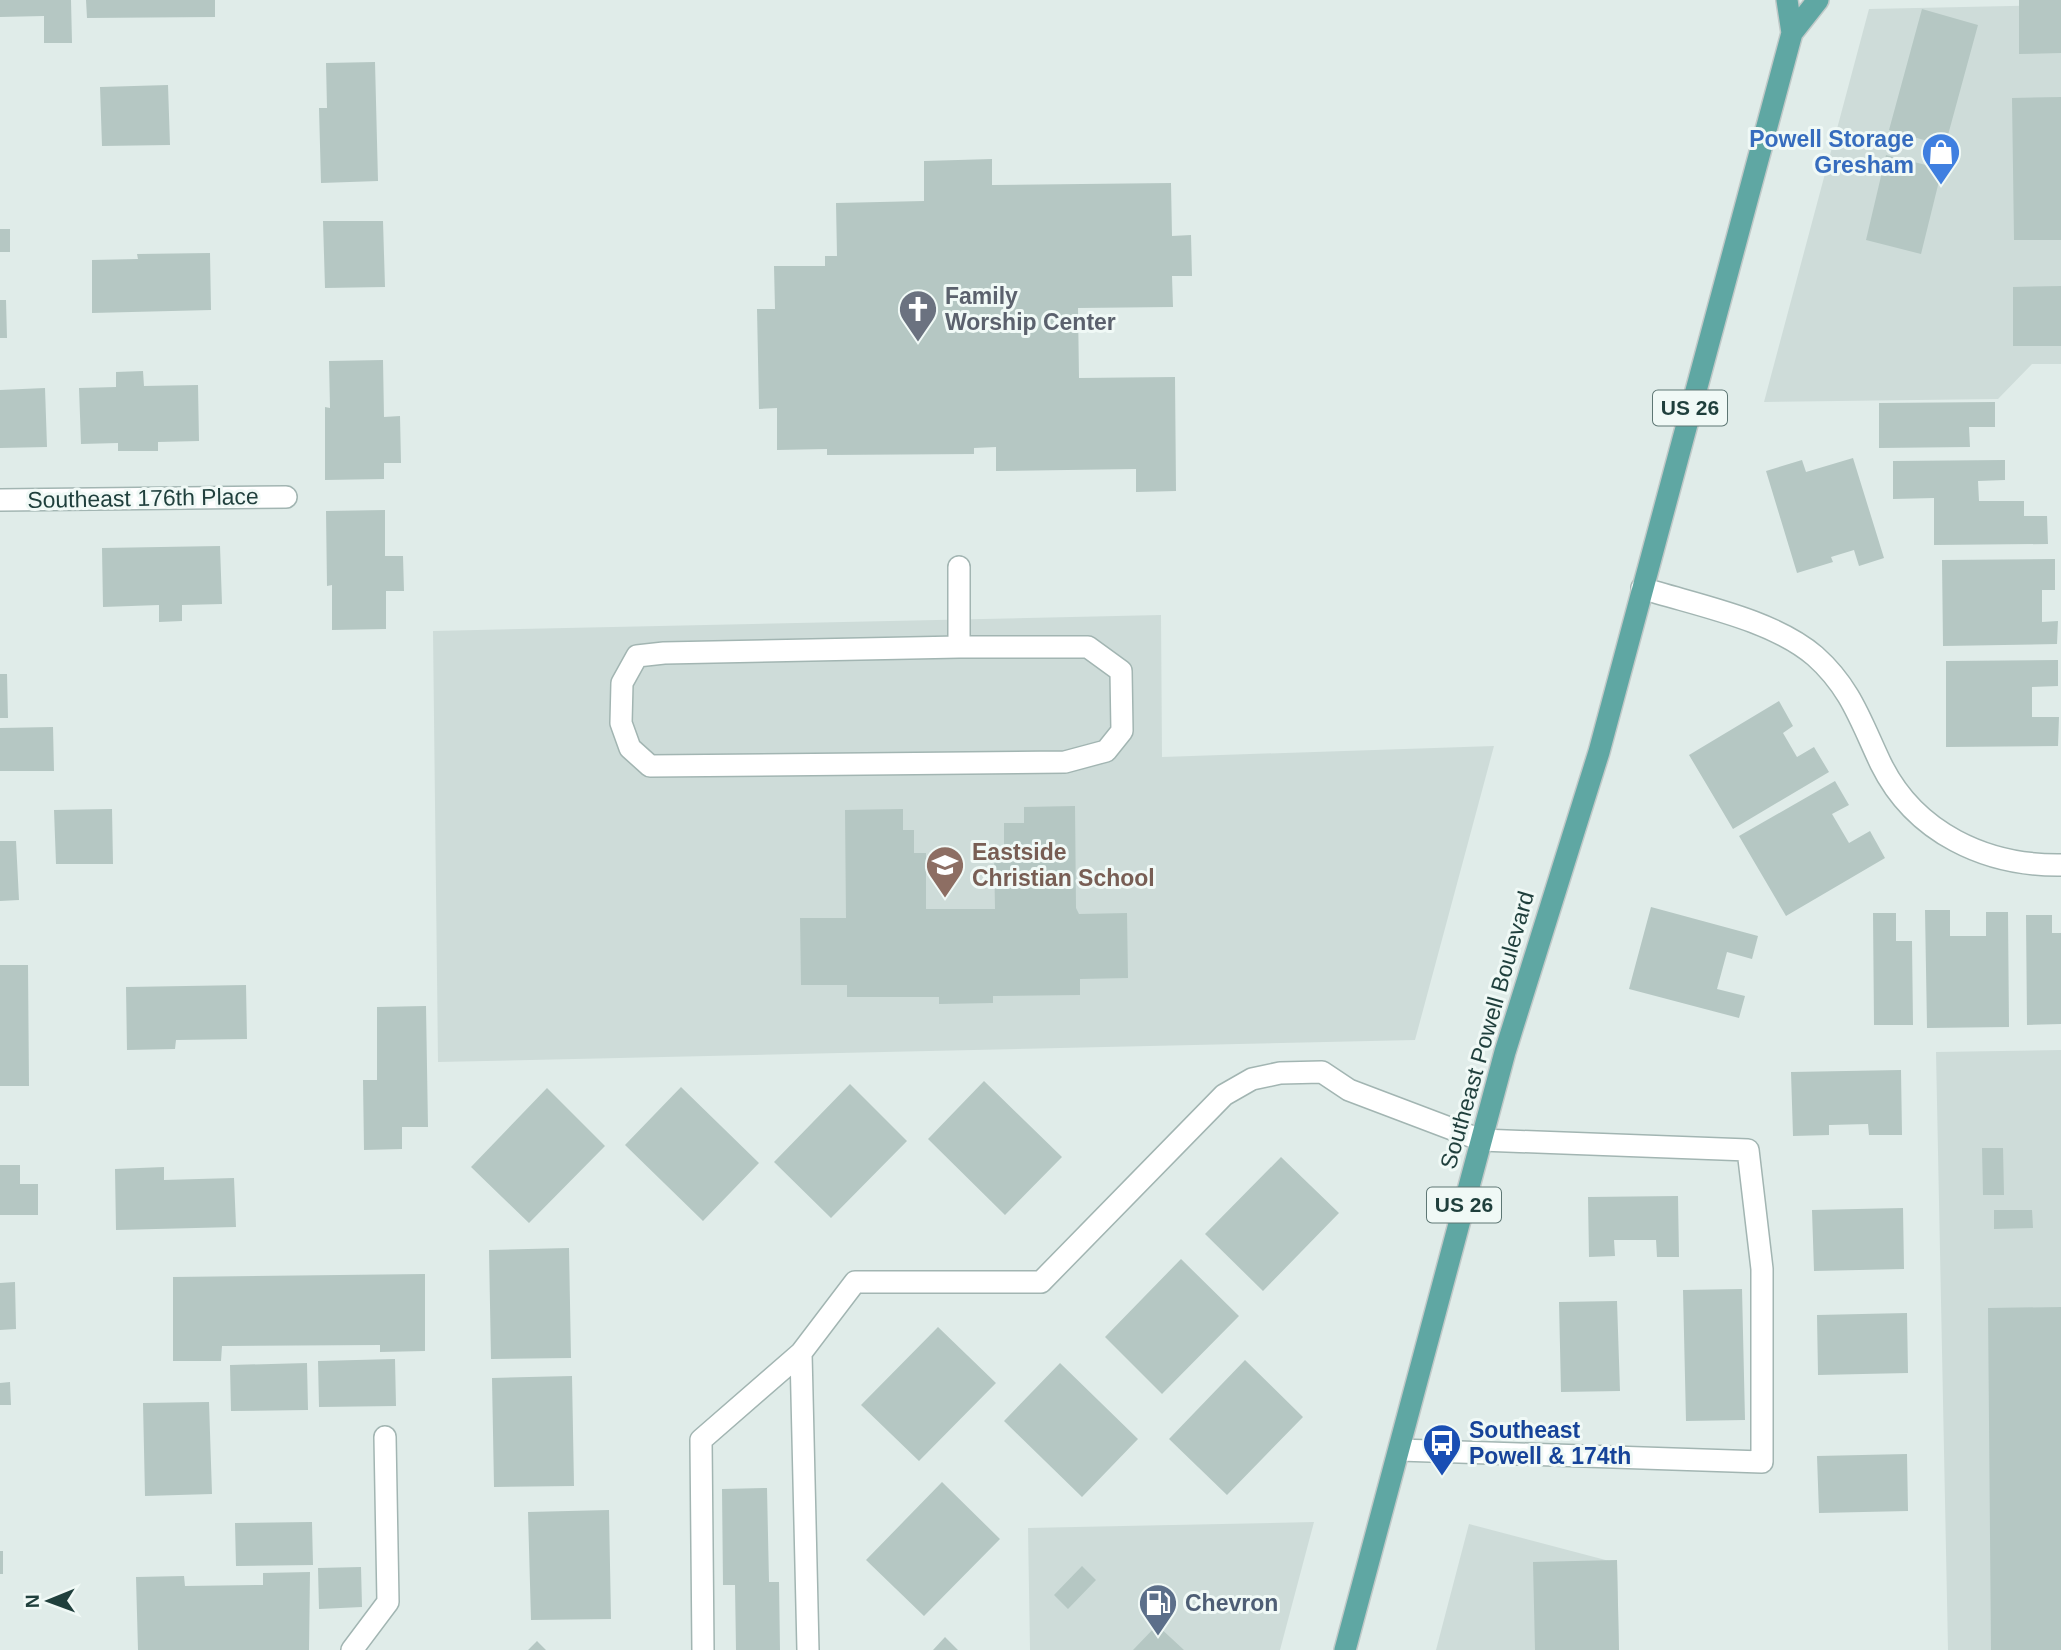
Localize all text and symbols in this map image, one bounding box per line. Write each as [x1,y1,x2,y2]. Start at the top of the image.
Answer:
place label: Powell Storage Gresham [1749,126,1914,178]
shop icon: Powell Storage Gresham [1920,131,1962,186]
place label: Family Worship Center [945,283,1116,335]
church icon: Family Worship Center [897,288,939,343]
road number: US 26 [1653,390,1727,426]
street label: Southeast 176th Place [27,483,259,513]
place label: Eastside Christian School [972,839,1155,891]
school or university icon: Eastside Christian School [924,844,966,899]
street label: Southeast Powell Boulevard [1435,888,1539,1172]
road number: US 26 [1427,1188,1501,1222]
place label: Southeast Powell & 174th [1469,1417,1631,1469]
bus stop icon: Southeast Powell & 174th [1421,1422,1463,1477]
north arrow [14,1566,84,1636]
fuel station icon: Chevron [1137,1582,1179,1637]
place label: Chevron [1185,1590,1278,1616]
text: N [22,1594,43,1608]

